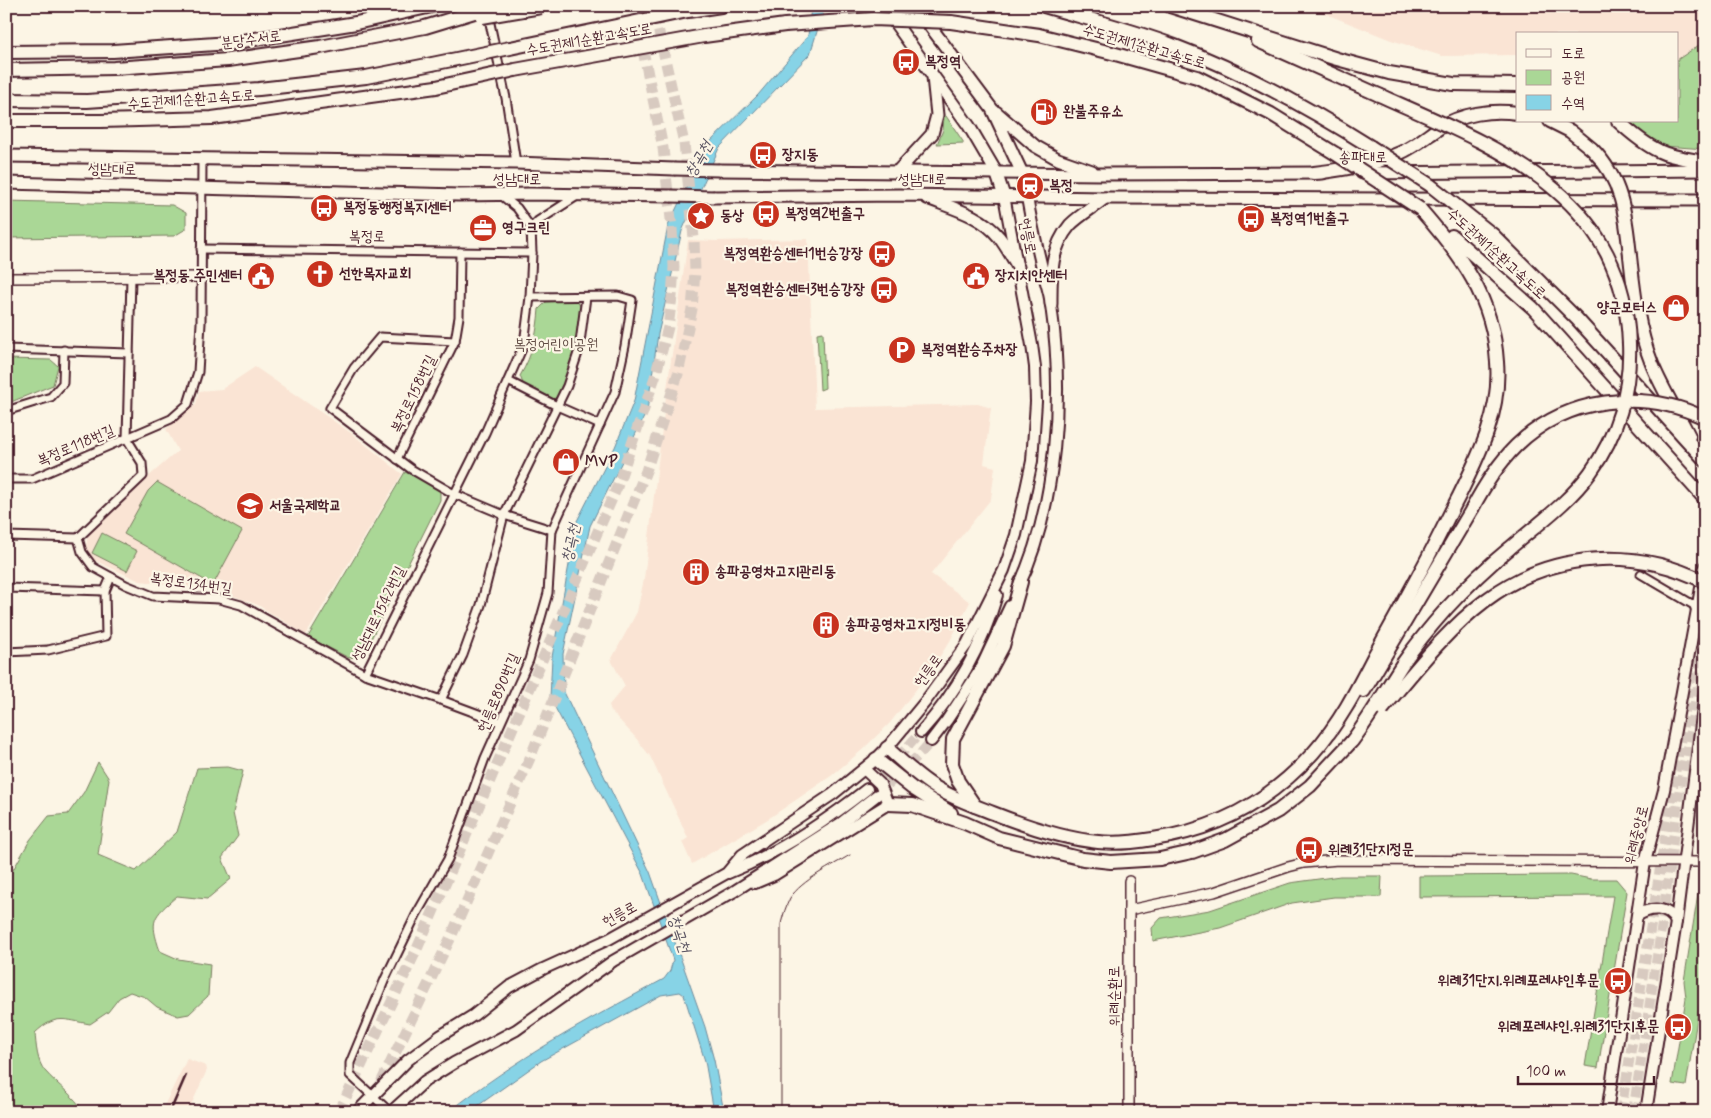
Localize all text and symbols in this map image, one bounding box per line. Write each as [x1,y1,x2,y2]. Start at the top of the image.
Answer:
street label: 수도권제1순환고속도로 [525,19,653,61]
street label: 수도권제1순환고속도로 [1080,20,1208,74]
street label: 분당수서로 [220,26,282,54]
legend [1516,32,1678,122]
text: 도로 [1561,44,1585,64]
bus stop icon: 복정역 [891,47,921,77]
place label: 복정역 [925,52,961,72]
text: 공원 [1561,68,1585,88]
street label: 수도권제1순환고속도로 [127,86,255,114]
text: 수역 [1561,94,1585,114]
fuel station icon: 완불주유소 [1029,97,1059,127]
place label: 완불주유소 [1063,102,1123,122]
water label: 창곡천 [680,135,719,181]
bus stop icon: 장지동 [748,140,778,170]
place label: 장지동 [782,145,818,165]
street label: 송파대로 [1339,148,1387,168]
street label: 성남대로 [88,160,136,180]
street label: 성남대로 [493,170,541,190]
street label: 성남대로 [898,170,946,190]
station icon: 복정 [1015,171,1045,201]
place label: 복정 [1049,176,1073,196]
bus stop icon: 복정동행정복지센터 [309,193,339,223]
place label: 복정동행정복지센터 [343,198,452,218]
bus stop icon: 복정역2번출구 [751,199,781,229]
place icon: 동상 [686,201,716,231]
place label: 복정역2번출구 [785,204,865,224]
bus stop icon: 복정역1번출구 [1236,204,1266,234]
street label: 수도권제1순환고속도로 [1442,204,1550,304]
place label: 동상 [720,206,744,226]
place label: 복정역1번출구 [1270,209,1349,229]
office icon: 영구크린 [468,213,498,243]
street label: 헌릉로 [1014,216,1040,256]
place label: 영구크린 [502,218,550,238]
street label: 복정로 [349,227,385,247]
bus stop icon: 복정역환승센터1번승강장 [867,239,897,269]
place label: 복정역환승센터1번승강장 [724,244,863,264]
church icon: 선한목자교회 [305,259,335,289]
public building icon: 복정동 주민센터 [246,261,276,291]
public building icon: 장지치안센터 [961,261,991,291]
place label: 선한목자교회 [339,264,411,284]
place label: 복정동 주민센터 [153,266,242,286]
place label: 장지치안센터 [995,266,1067,286]
bus stop icon: 복정역환승센터3번승강장 [869,275,899,305]
place label: 복정역환승센터3번승강장 [725,280,865,300]
shop icon: 양군모터스 [1661,293,1691,323]
place label: 양군모터스 [1597,298,1657,318]
park label: 복정어린이공원 [514,335,598,355]
parking icon: 복정역환승주차장 [887,335,917,365]
place label: 복정역환승주차장 [921,340,1018,360]
street label: 복정로158번길 [386,352,442,436]
street label: 복정로118번길 [34,421,118,471]
shop icon: MVP [551,447,581,477]
place label: MVP [585,452,618,472]
school or university icon: 서울국제학교 [235,491,265,521]
place label: 서울국제학교 [269,496,341,516]
water label: 창곡천 [557,520,586,564]
building icon: 송파공영차고지관리동 [681,557,711,587]
place label: 송파공영차고지관리동 [715,562,836,582]
street label: 성남대로1542번길 [347,563,411,665]
street label: 복정로134번길 [149,568,233,600]
building icon: 송파공영차고지정비동 [811,610,841,640]
place label: 송파공영차고지정비동 [845,615,966,635]
street label: 헌릉로890번길 [473,650,525,736]
street label: 헌릉로 [910,650,948,692]
street label: 위례중앙로 [1620,803,1654,867]
bus stop icon: 위례31단지정문 [1294,835,1324,865]
place label: 위례31단지정문 [1328,840,1414,860]
street label: 헌릉로 [599,897,641,933]
water label: 창곡천 [663,912,696,958]
street label: 위례순환로 [1105,966,1125,1026]
bus stop icon: 위례31단지.위례포레샤인후문 [1603,966,1633,996]
place label: 위례31단지.위례포레샤인후문 [1438,971,1599,991]
bus stop icon: 위례포레샤인.위례31단지후문 [1663,1012,1693,1042]
place label: 위례포레샤인.위례31단지후문 [1498,1017,1659,1037]
scale bar [1518,1053,1655,1085]
text: 100 m [1526,1062,1566,1082]

